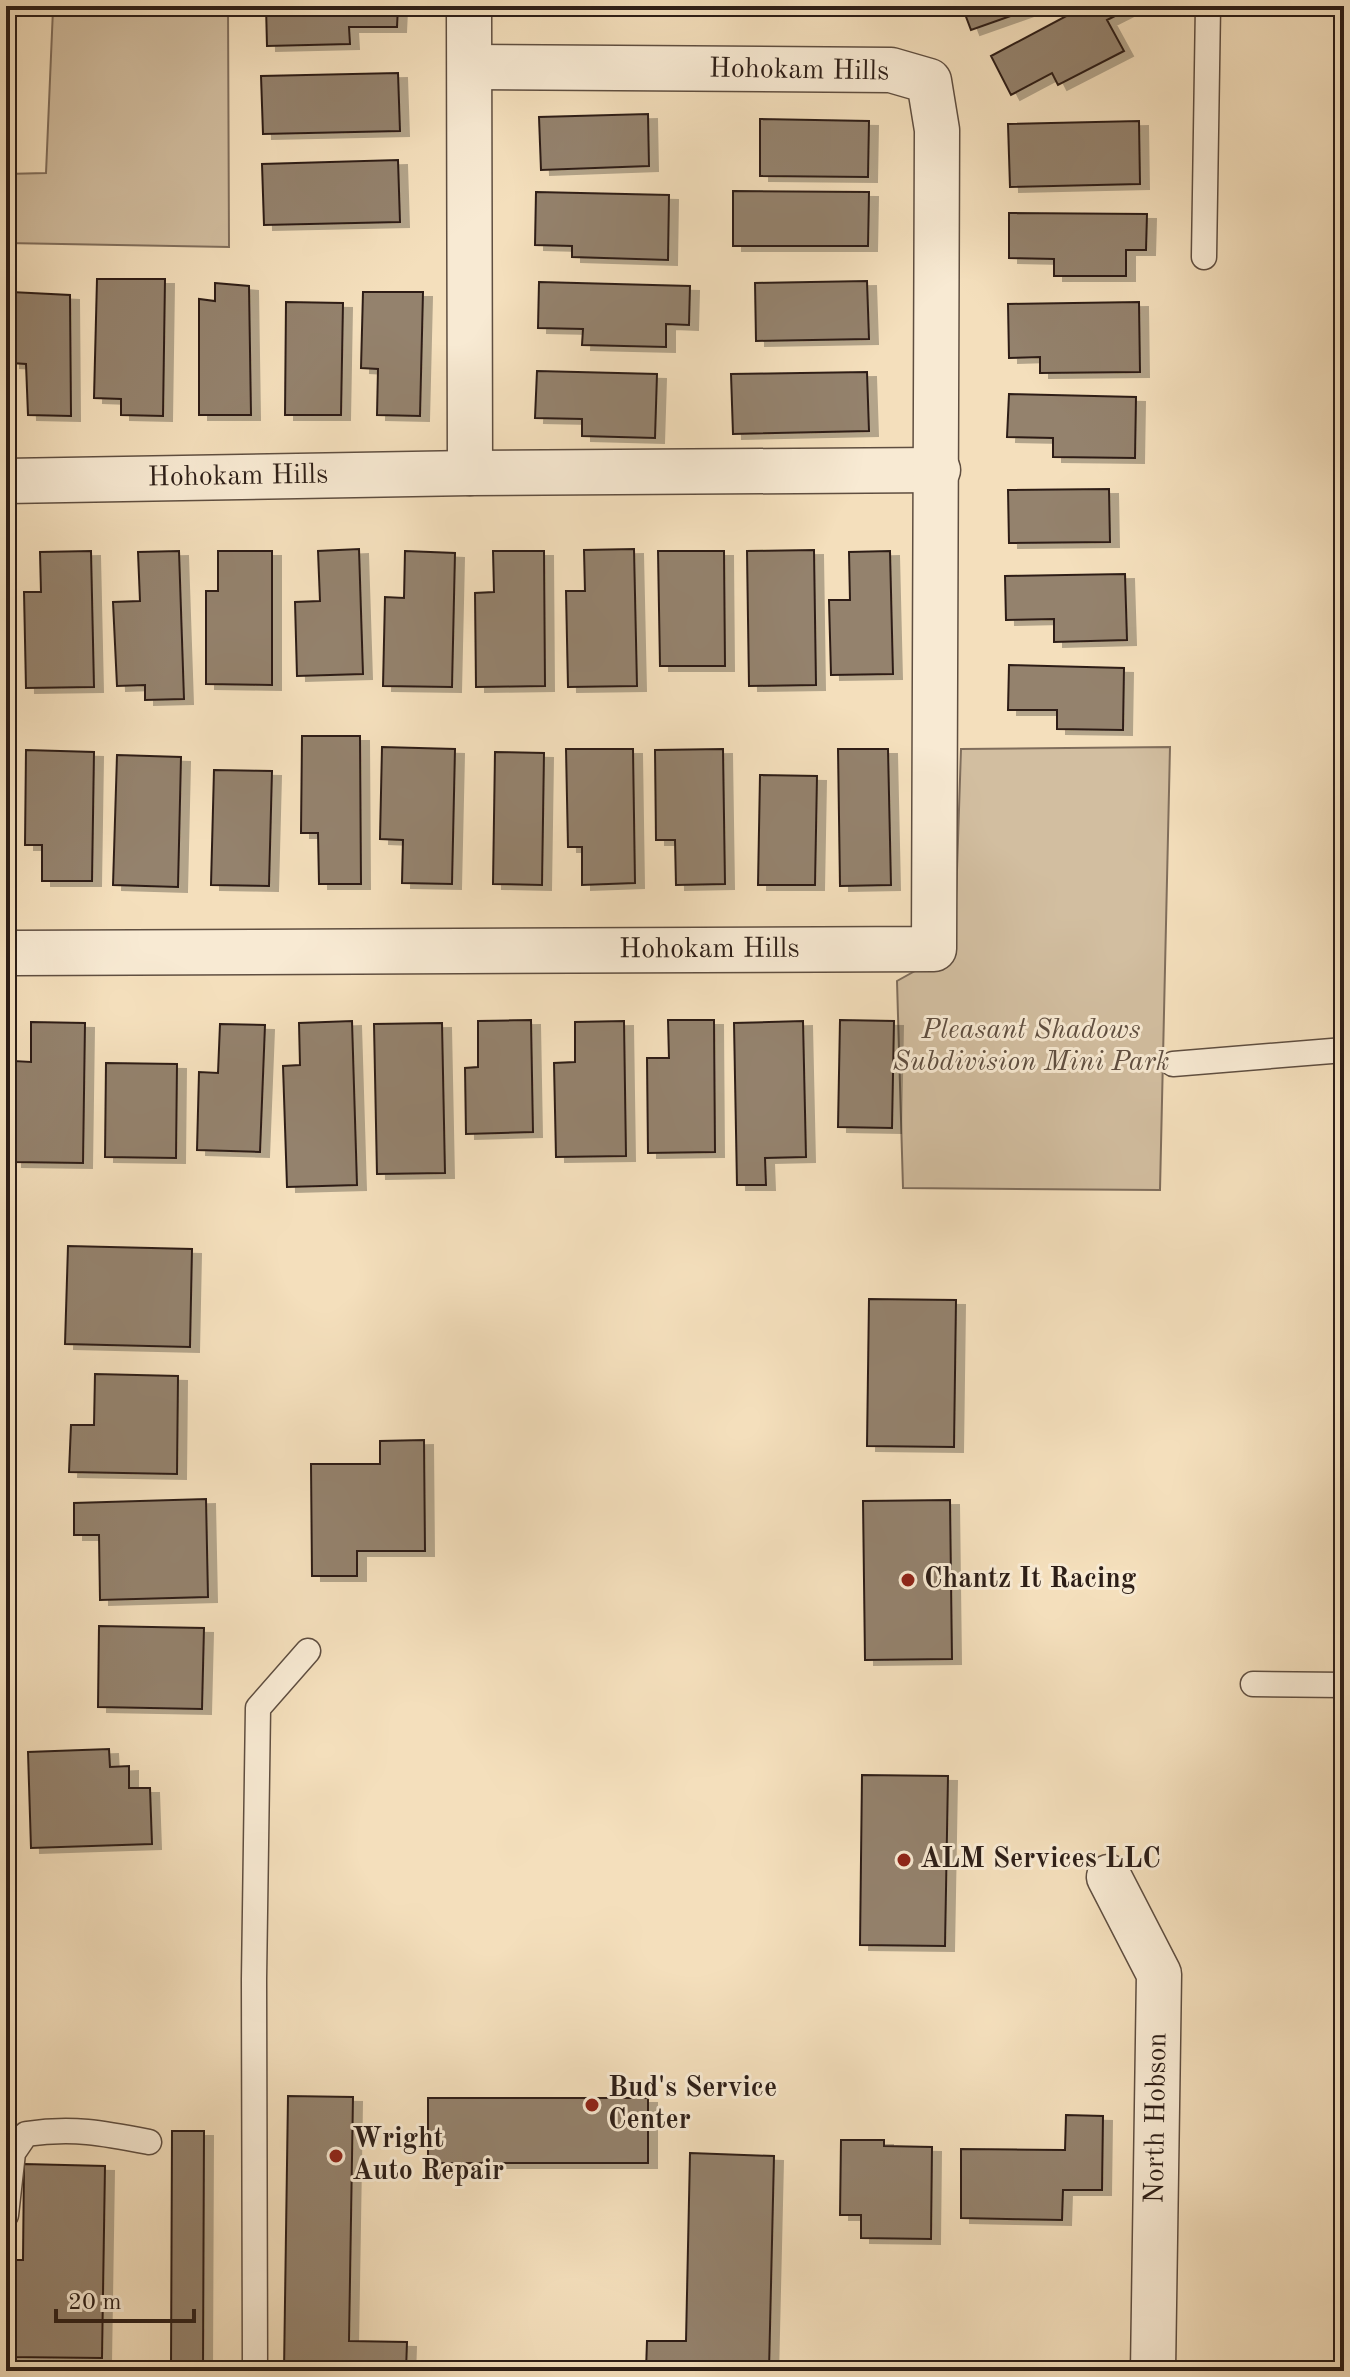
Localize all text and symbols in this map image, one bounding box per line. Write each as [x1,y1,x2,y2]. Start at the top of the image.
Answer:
street label: Hohokam Hills [709,55,889,87]
street label: Hohokam Hills [147,461,328,493]
street label: Hohokam Hills [619,936,800,964]
park label: Pleasant Shadows Subdivision Mini Park [893,1017,1169,1077]
place label: Chantz It Racing [924,1566,1137,1594]
marker: Chantz It Racing [899,1571,917,1589]
place label: ALM Services LLC [920,1846,1161,1874]
marker: ALM Services LLC [895,1851,913,1869]
street label: North Hobson [1142,2032,1172,2204]
place label: Bud's Service Center [608,2075,777,2135]
marker: Bud's Service Center [583,2096,601,2114]
place label: Wright Auto Repair [352,2126,504,2186]
marker: Wright Auto Repair [327,2147,345,2165]
scale bar [56,2273,194,2323]
text: 20 m [68,2291,122,2315]

